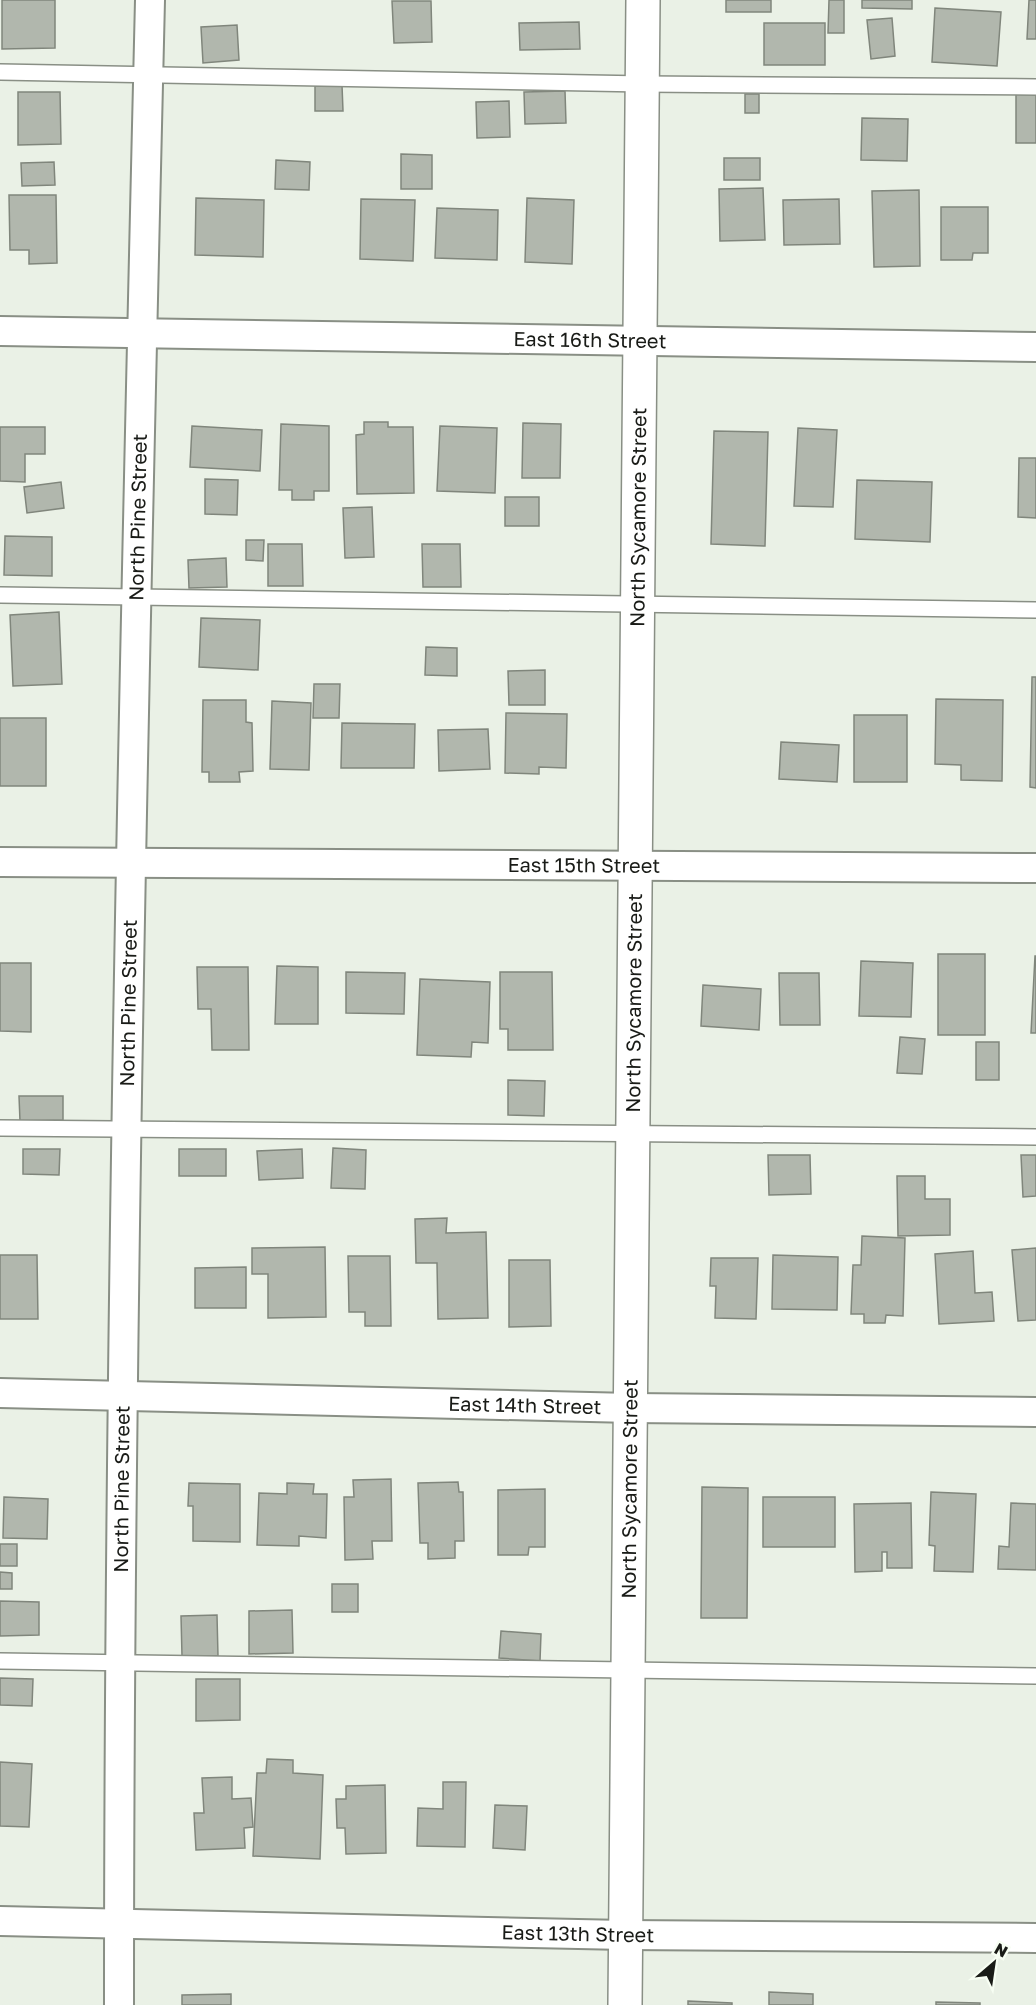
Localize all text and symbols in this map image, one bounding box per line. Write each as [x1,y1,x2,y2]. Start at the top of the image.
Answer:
street label: East 16th Street [513,326,667,352]
street label: North Sycamore Street [624,407,650,627]
street label: North Pine Street [123,433,151,601]
street label: East 15th Street [508,852,660,877]
street label: North Sycamore Street [620,893,646,1113]
street label: North Pine Street [114,919,141,1087]
street label: North Sycamore Street [616,1379,642,1599]
street label: East 14th Street [448,1391,602,1418]
street label: North Pine Street [108,1405,134,1573]
street label: East 13th Street [501,1919,654,1946]
north arrow [964,1933,1024,1993]
text: N [991,1938,1011,1962]

